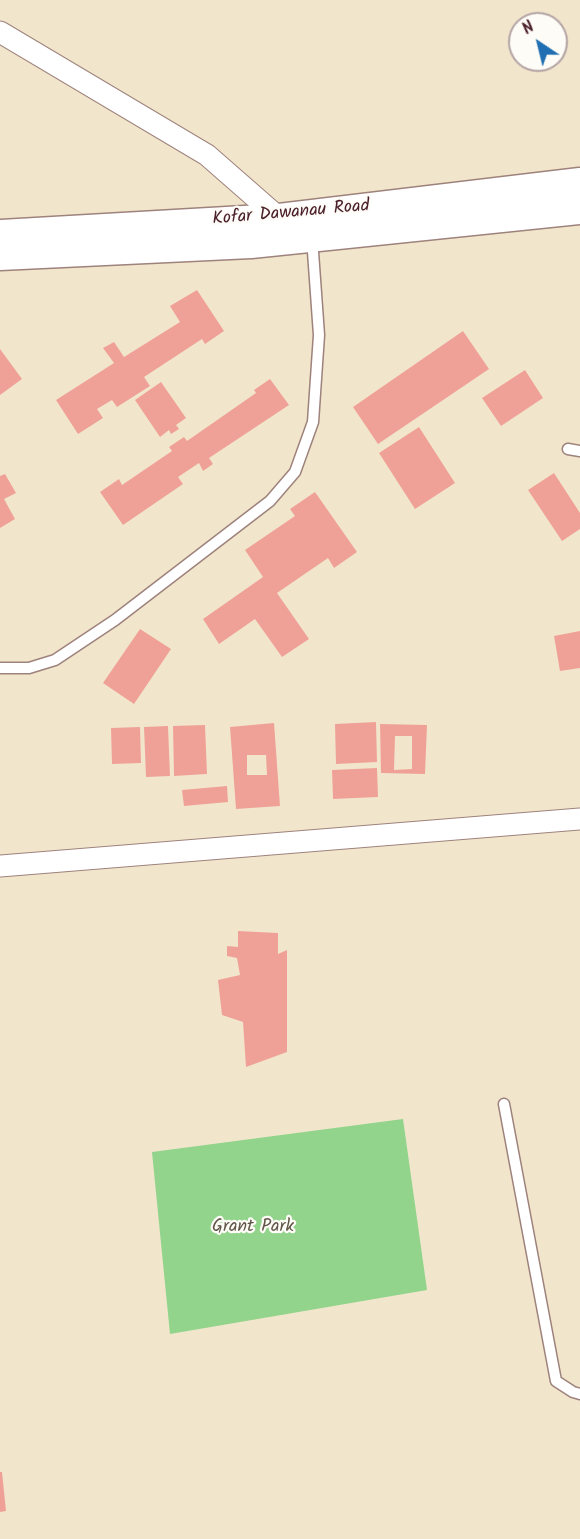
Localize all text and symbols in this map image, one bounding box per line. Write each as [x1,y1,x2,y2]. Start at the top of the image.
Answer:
north arrow [508,12,568,72]
text: N [517,15,540,42]
street label: Kofar Dawanau Road [211,196,371,232]
park label: Grant Park [212,1217,294,1239]

